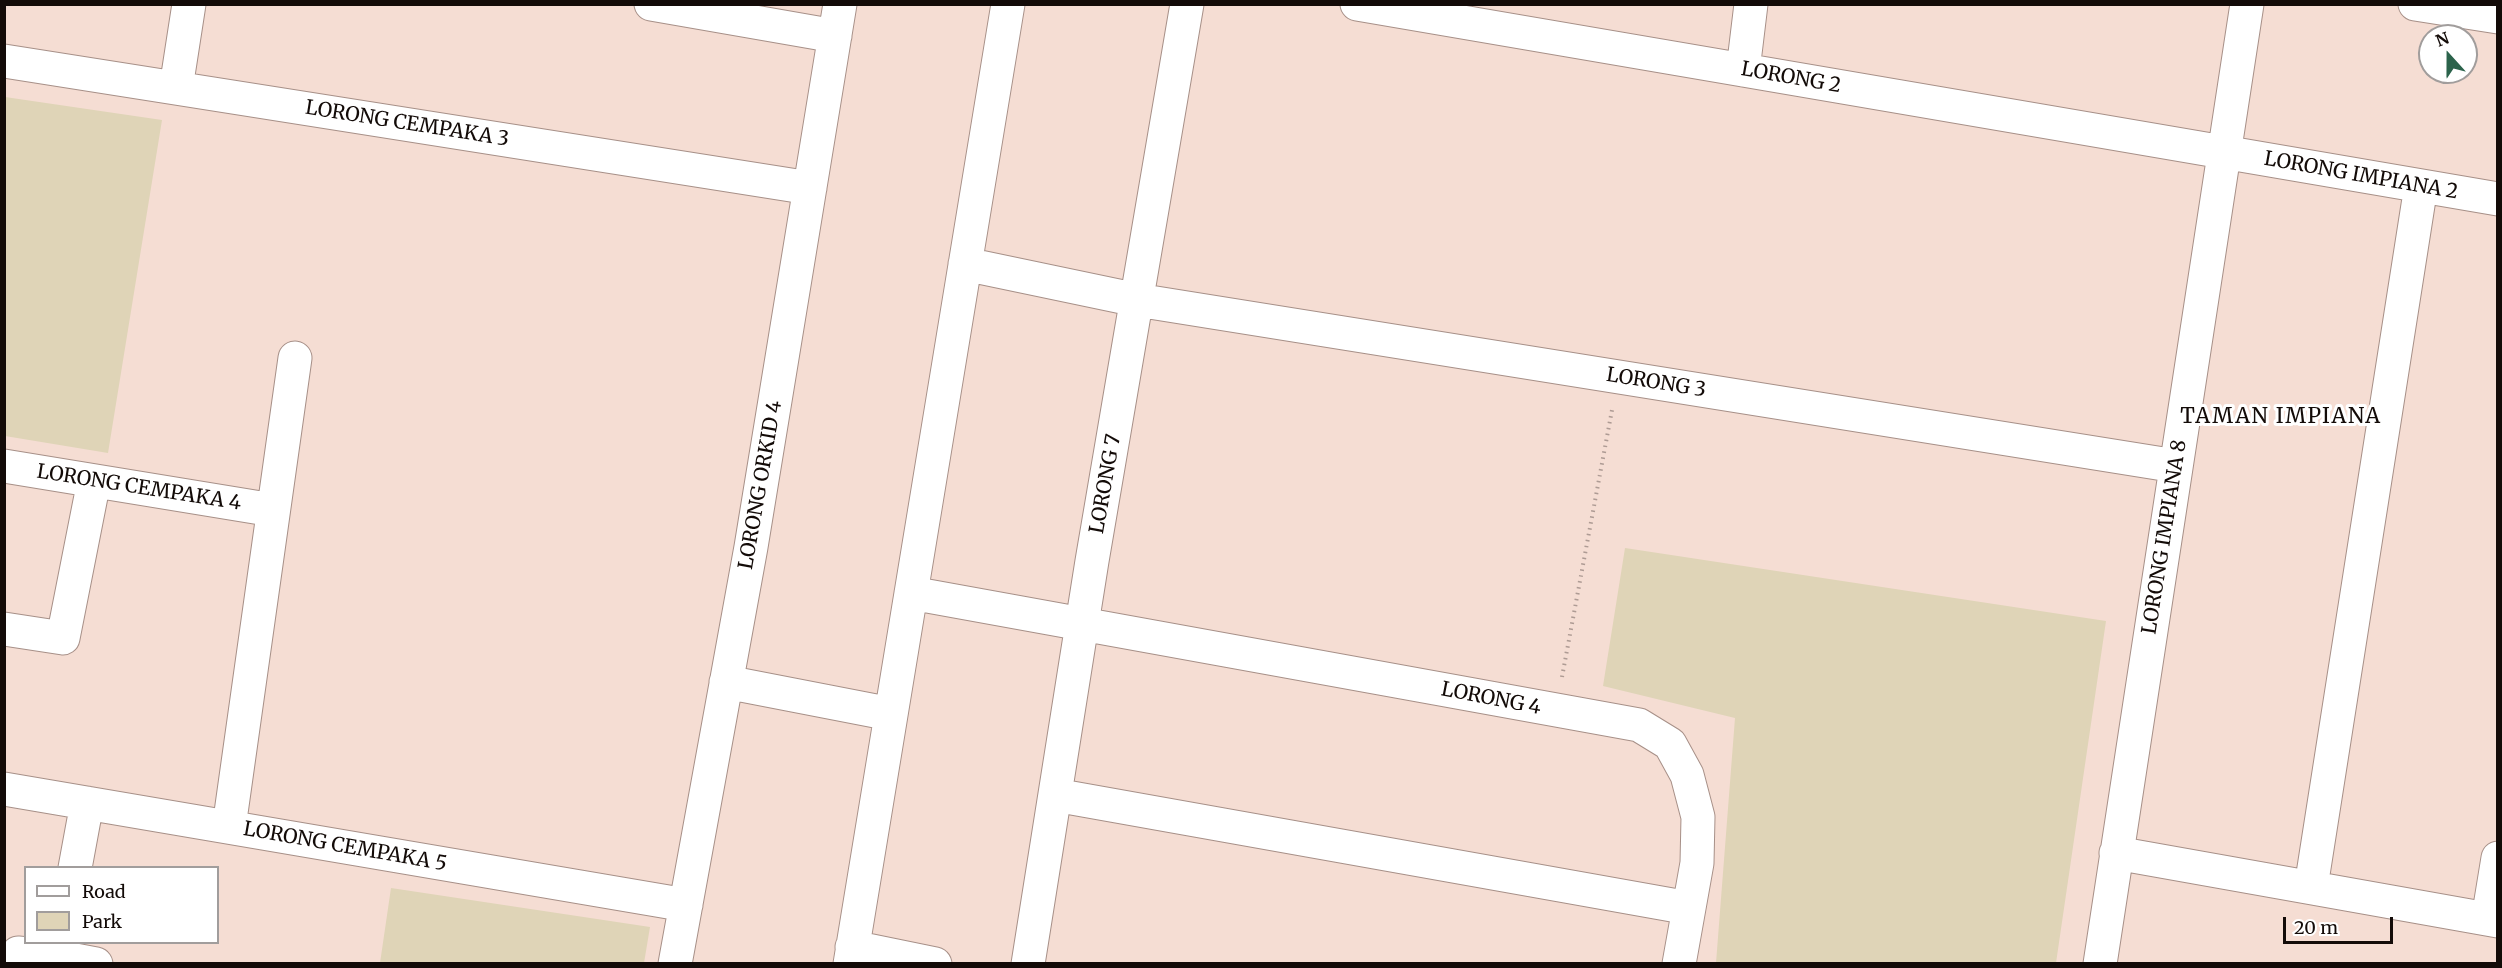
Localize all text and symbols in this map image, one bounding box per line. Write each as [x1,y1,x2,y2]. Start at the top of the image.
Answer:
north arrow [2418,24,2478,84]
text: N [2433,27,2452,51]
street label: LORONG 2 [1739,57,1843,99]
street label: LORONG CEMPAKA 3 [304,96,510,152]
street label: LORONG IMPIANA 2 [2262,147,2460,205]
street label: LORONG 3 [1605,363,1707,403]
street label: LORONG ORKID 4 [734,399,788,571]
district label: TAMAN IMPIANA [2180,404,2382,430]
street label: LORONG 7 [1085,432,1127,536]
street label: LORONG IMPIANA 8 [2138,438,2192,636]
street label: LORONG CEMPAKA 4 [35,460,243,516]
street label: LORONG 4 [1439,678,1543,720]
street label: LORONG CEMPAKA 5 [242,817,448,877]
legend [24,866,219,944]
text: Road [82,880,126,903]
scale bar [2286,905,2396,943]
text: Park [82,910,122,933]
text: 20 m [2294,916,2338,939]

